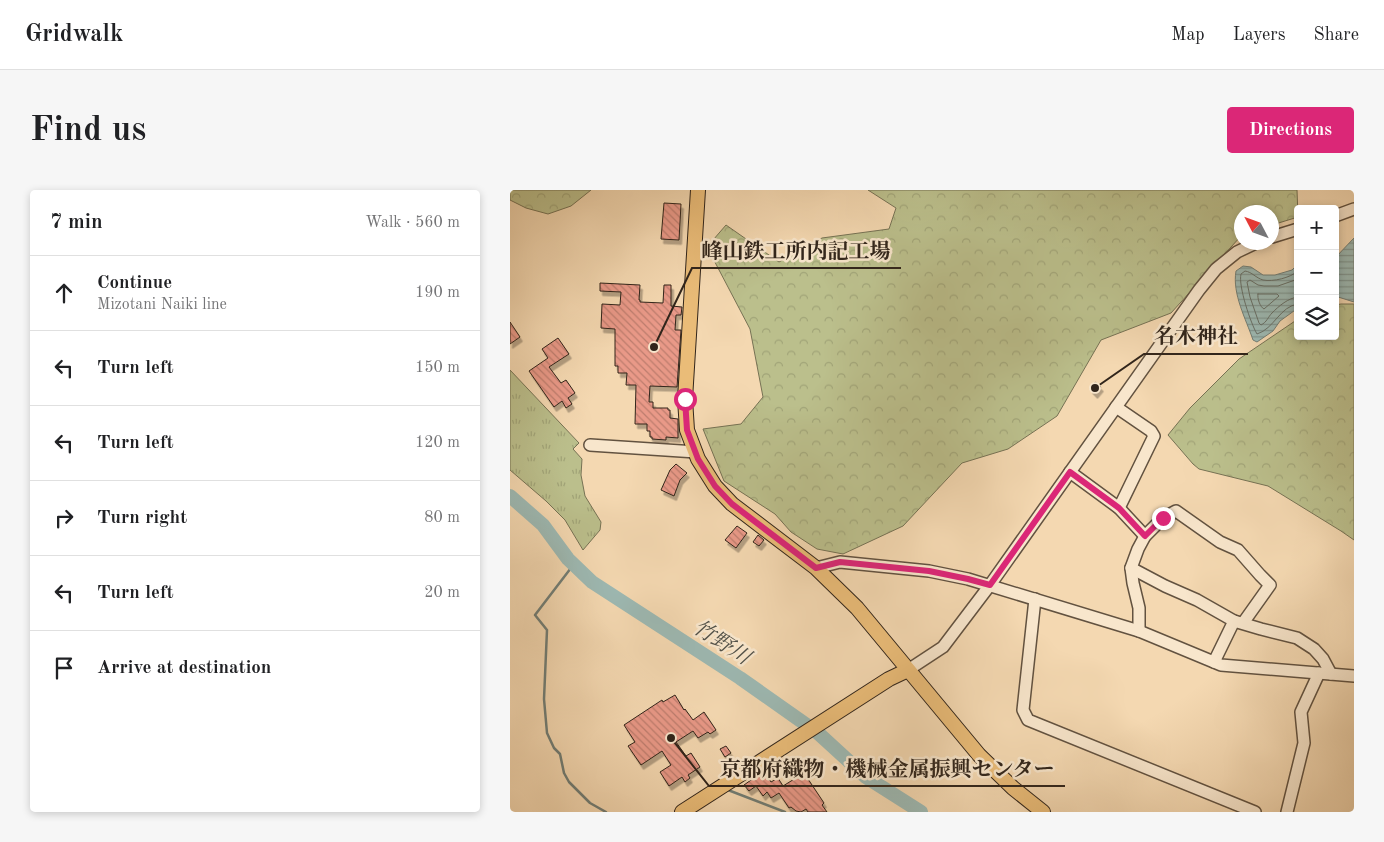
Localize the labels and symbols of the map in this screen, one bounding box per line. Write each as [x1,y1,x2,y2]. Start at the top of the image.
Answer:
north arrow [1234,205,1279,250]
callout: 峰山鉄工所内記工場 [692,232,901,268]
text: 峰山鉄工所内記工場 [702,240,891,263]
callout: 名木神社 [1144,318,1248,354]
text: 名木神社 [1154,325,1238,348]
route start [674,388,697,411]
route end [1152,507,1175,530]
water label: 竹野川 [689,616,756,670]
callout: 京都府織物・機械金属振興センター [709,750,1065,786]
text: 京都府織物・機械金属振興センター [719,757,1055,781]

